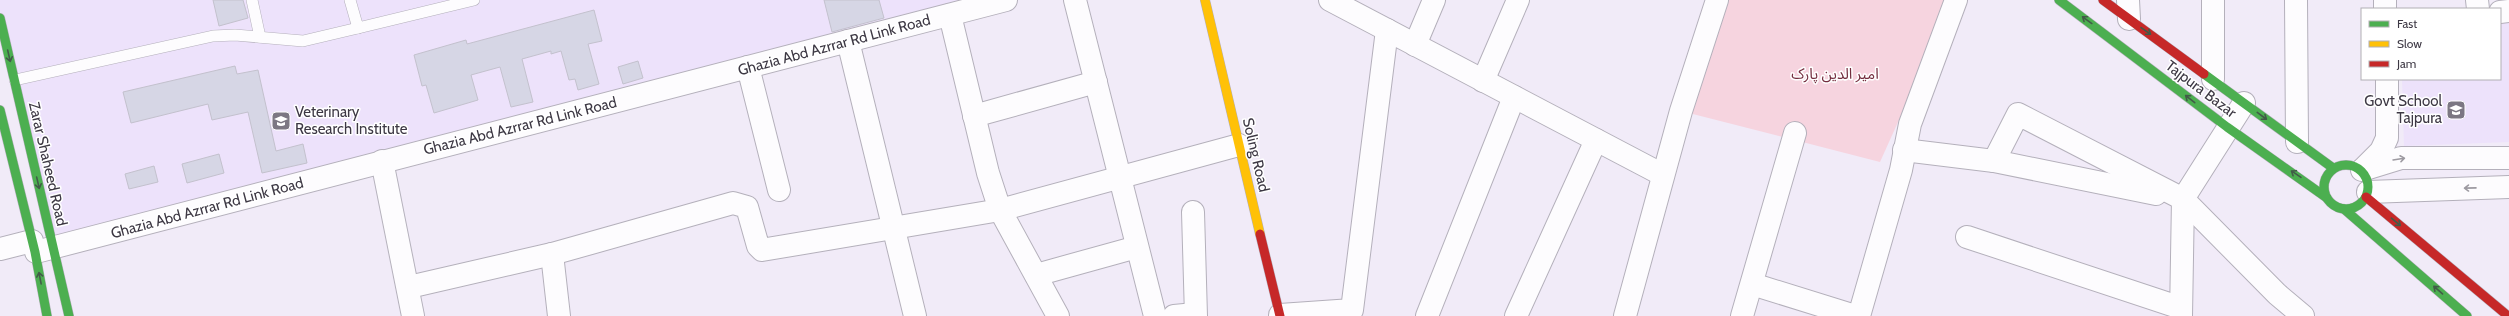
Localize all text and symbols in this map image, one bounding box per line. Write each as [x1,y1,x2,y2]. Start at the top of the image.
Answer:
legend [2361,8,2501,80]
street label: Ghazia Abd Azrrar Rd Link Road [736,11,932,79]
one-way arrow [2081,16,2092,24]
text: Fast [2397,16,2417,31]
one-way arrow [2140,27,2151,35]
text: Slow [2397,36,2422,51]
one-way arrow [6,49,13,62]
text: Jam [2396,56,2416,71]
street label: Tajpura Bazar [2162,57,2240,122]
park label: امیر الدین پارک [1791,65,1879,84]
place label: Govt School Tajpura [2364,92,2443,127]
street label: Ghazia Abd Azrrar Rd Link Road [421,93,619,159]
one-way arrow [2185,95,2196,103]
school or university icon: Govt School Tajpura [2445,99,2467,121]
street label: Zarar Shaheed Road [25,100,71,228]
place label: Veterinary Research Institute [295,103,408,138]
school or university icon: Veterinary Research Institute [270,110,292,132]
one-way arrow [2256,112,2267,120]
street label: Soling Road [1239,116,1273,194]
one-way arrow [2392,155,2405,163]
one-way arrow [2291,170,2302,178]
street label: Ghazia Abd Azrrar Rd Link Road [109,174,305,242]
one-way arrow [35,176,43,189]
one-way arrow [2464,184,2477,192]
one-way arrow [2391,218,2401,227]
one-way arrow [35,272,43,285]
one-way arrow [2432,286,2443,295]

